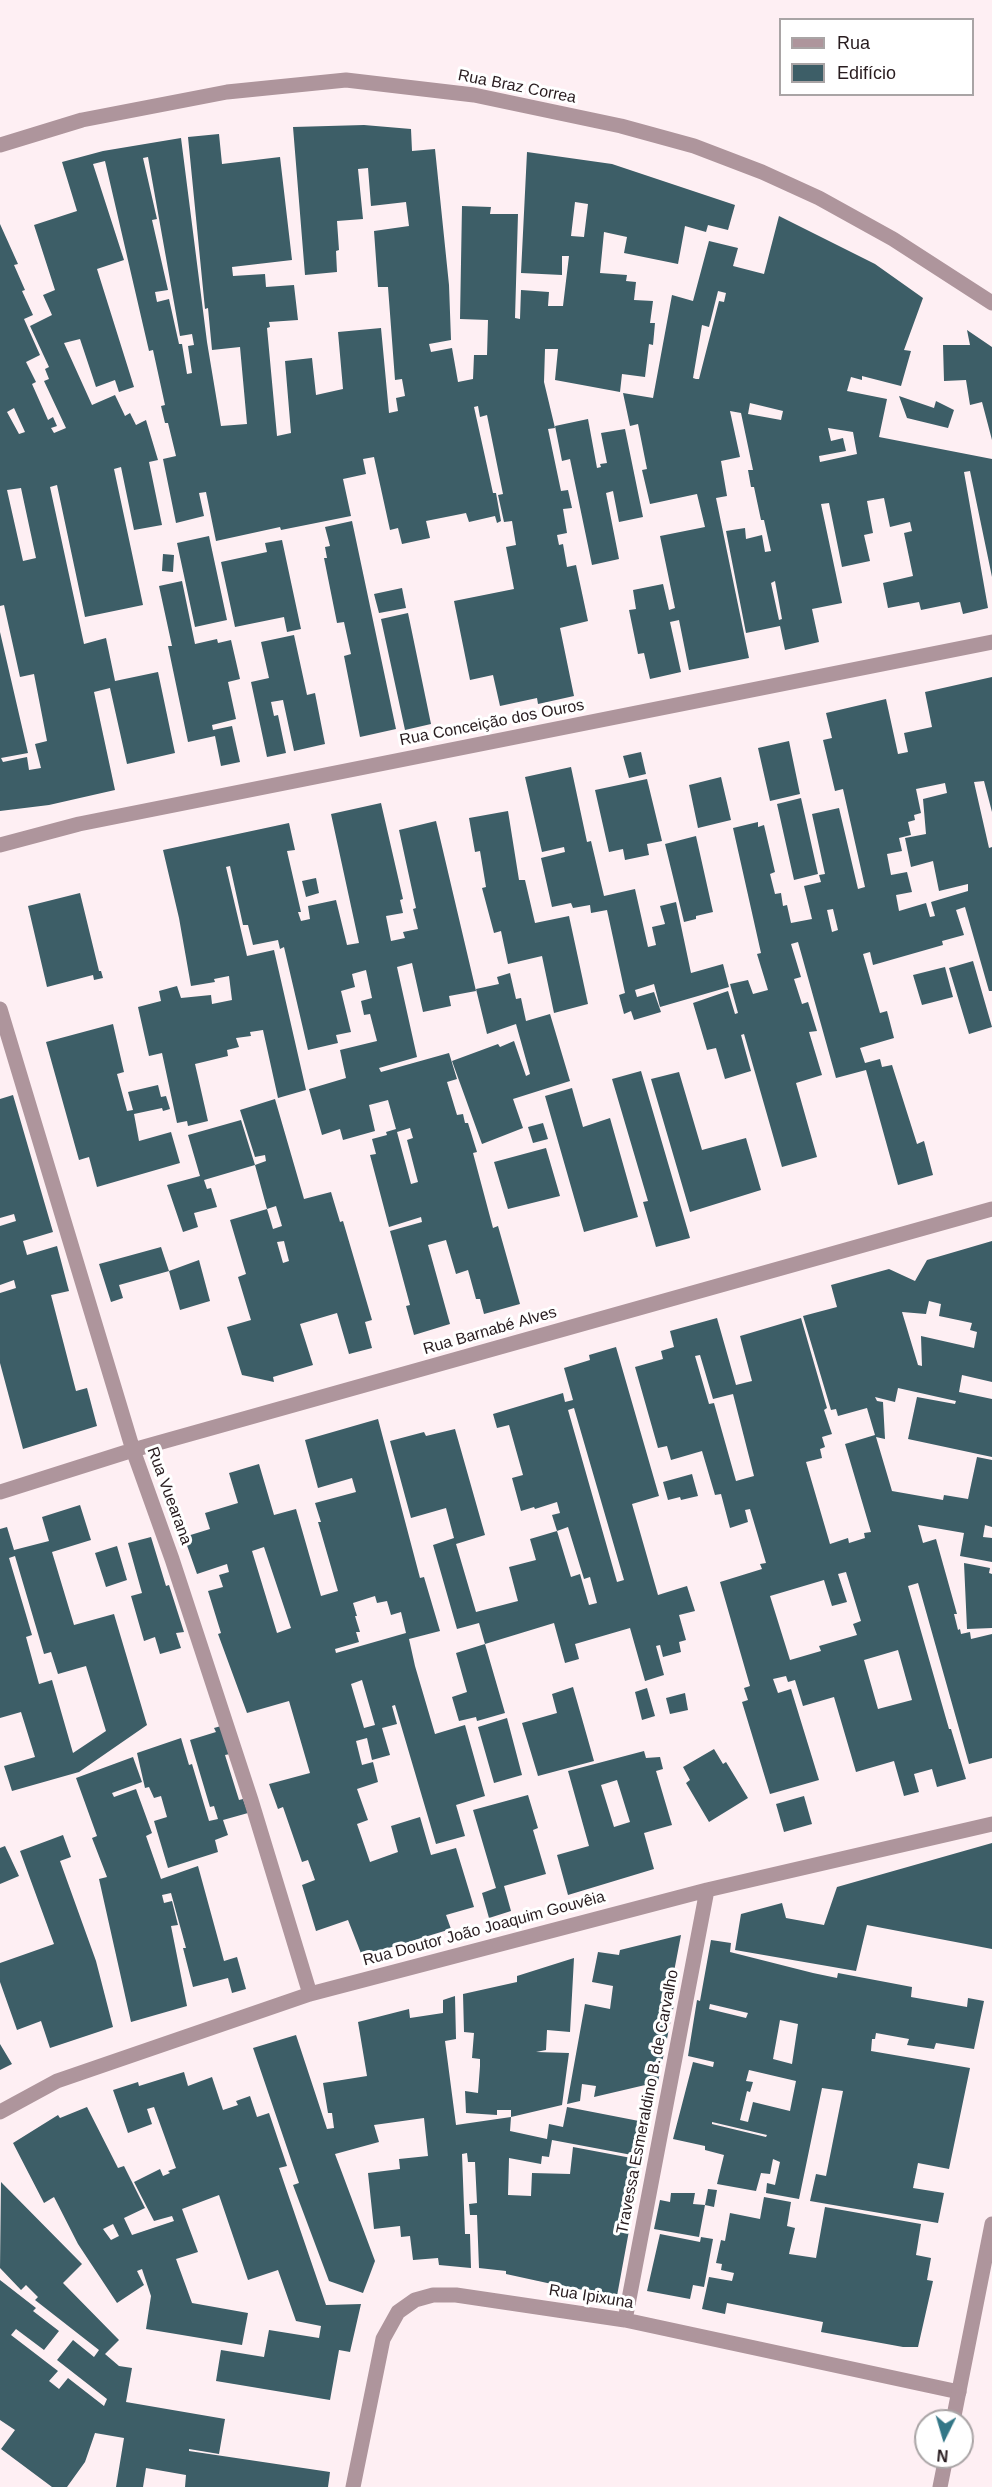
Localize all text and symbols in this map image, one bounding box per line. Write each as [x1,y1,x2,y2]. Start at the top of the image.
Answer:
legend [779,18,974,96]
text: Rua [837,33,870,53]
text: Edifício [837,63,896,83]
street label: Rua Braz Correa [456,66,578,108]
street label: Rua Conceição dos Ouros [398,696,586,750]
street label: Rua Barnabé Alves [421,1303,559,1359]
street label: Rua Vuearana [142,1445,196,1547]
street label: Rua Doutor João Joaquim Gouvêia [361,1887,607,1971]
street label: Travessa Esmeraldino B. de Carvalho [613,1968,683,2236]
street label: Rua Ipixuna [547,2281,635,2313]
north arrow [914,2409,974,2469]
text: N [936,2446,949,2464]

